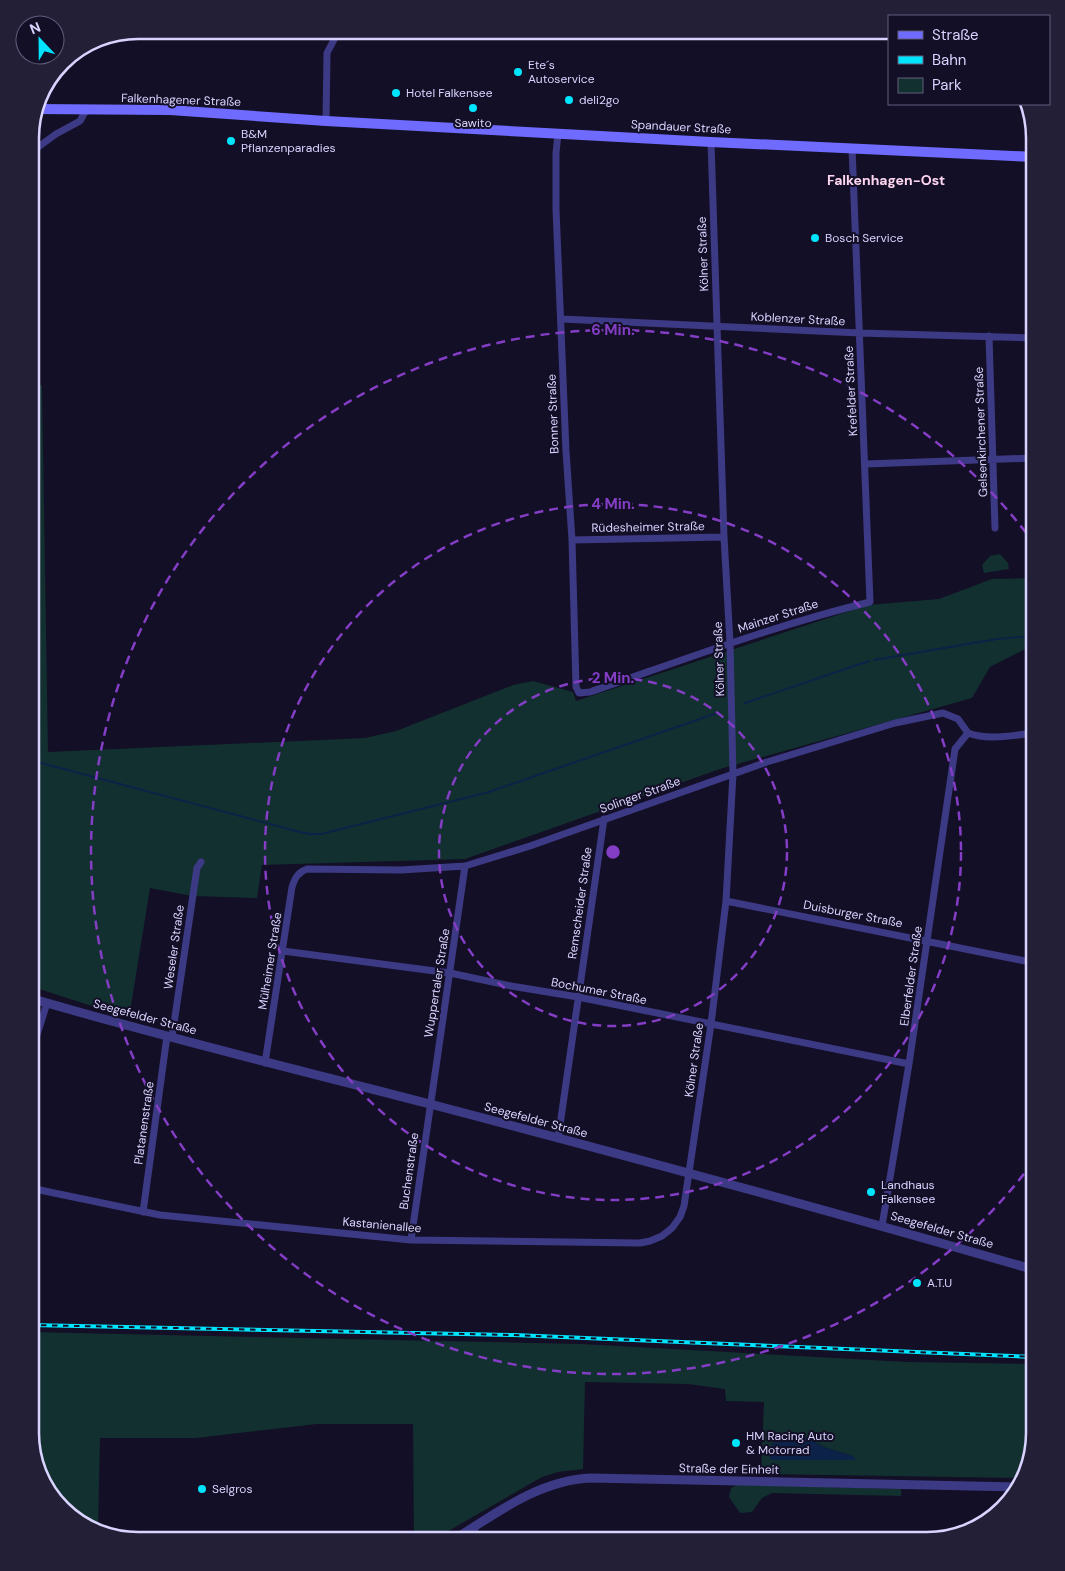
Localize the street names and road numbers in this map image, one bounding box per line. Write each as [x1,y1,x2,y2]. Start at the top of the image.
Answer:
street label: Falkenhagener Straße [121,90,241,110]
street label: Spandauer Straße [630,116,732,138]
street label: Kölner Straße [694,216,712,292]
street label: Koblenzer Straße [750,309,846,329]
street label: Krefelder Straße [841,345,861,437]
street label: Gelsenkirchener Straße [971,366,991,498]
street label: Bonner Straße [544,374,562,454]
street label: Rüdesheimer Straße [591,518,705,536]
street label: Mainzer Straße [736,595,820,637]
street label: Kölner Straße [710,621,728,697]
street label: Solinger Straße [597,773,683,817]
street label: Remscheider Straße [564,846,596,960]
street label: Duisburger Straße [802,897,904,932]
street label: Weseler Straße [160,904,188,990]
street label: Mülheimer Straße [254,911,286,1011]
street label: Elberfelder Straße [896,925,926,1027]
street label: Wuppertaler Straße [420,927,454,1039]
street label: Bochumer Straße [550,974,648,1008]
street label: Seegefelder Straße [92,996,199,1039]
street label: Kölner Straße [681,1022,707,1098]
street label: Platanenstraße [130,1080,158,1166]
street label: Seegefelder Straße [483,1099,590,1142]
street label: Buchenstraße [396,1131,422,1211]
street label: Seegefelder Straße [889,1208,995,1252]
street label: Kastanienallee [342,1214,422,1236]
street label: Straße der Einheit [679,1460,780,1478]

